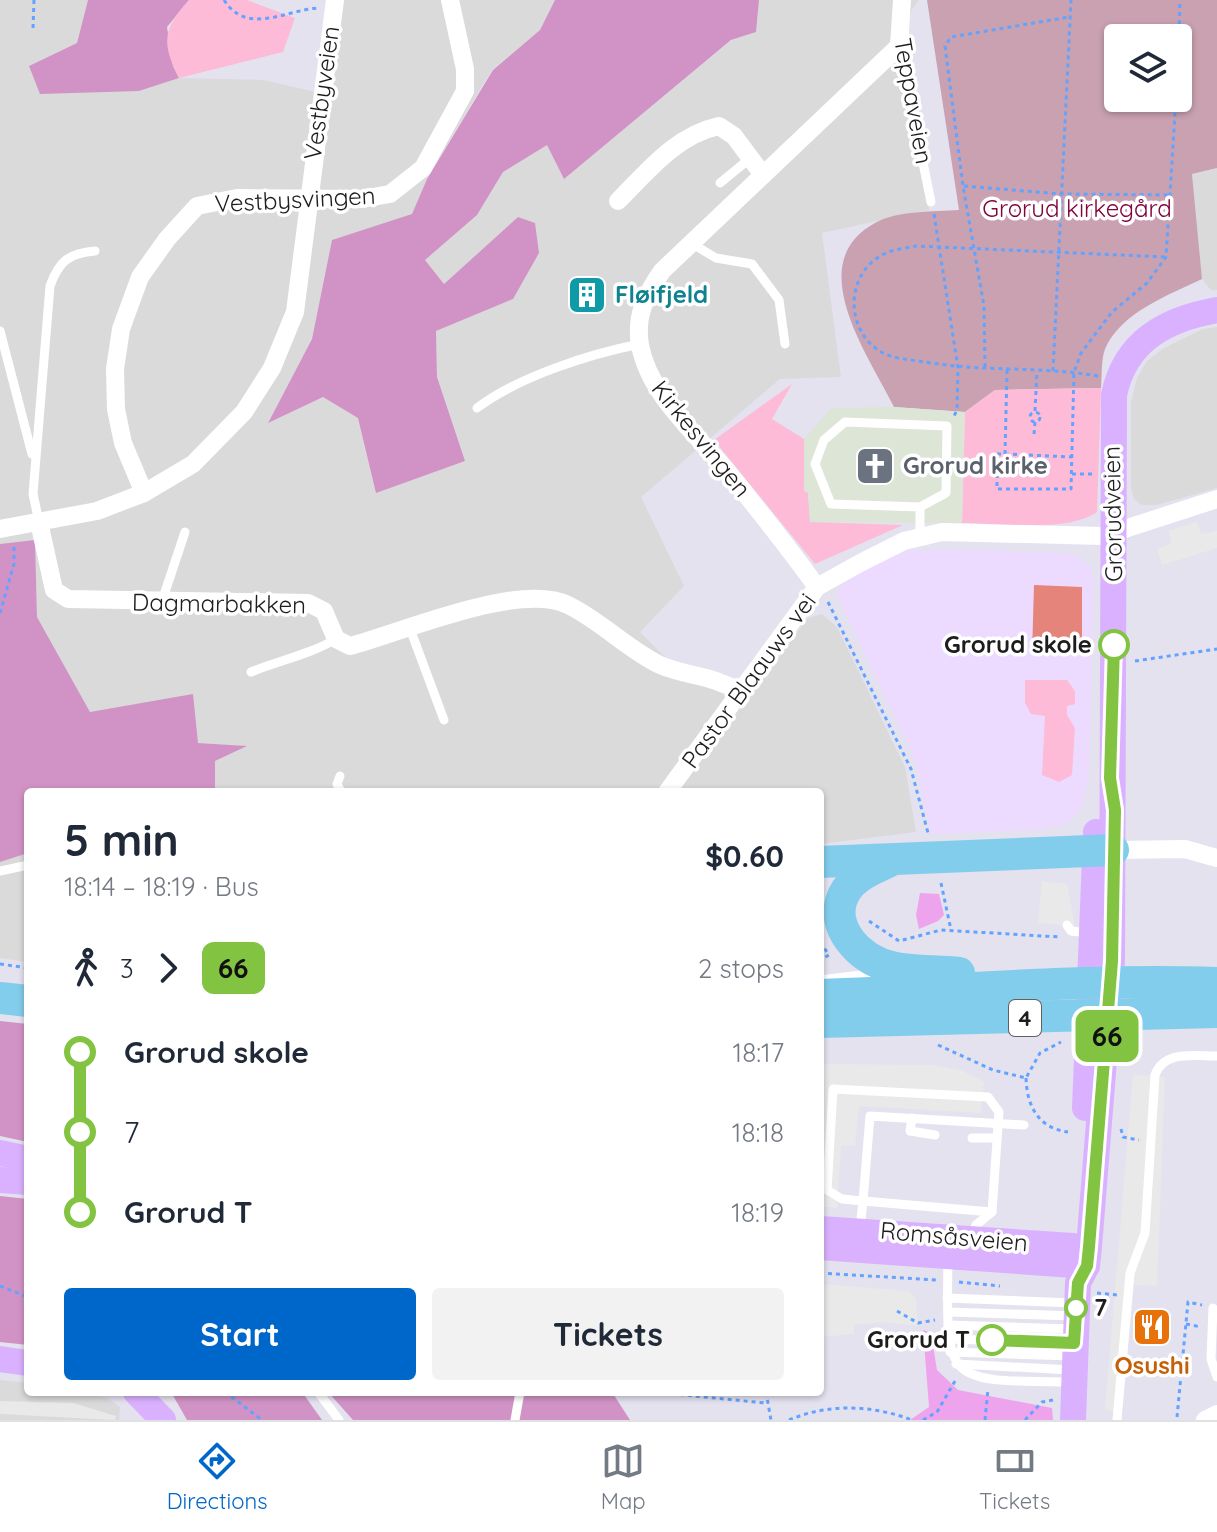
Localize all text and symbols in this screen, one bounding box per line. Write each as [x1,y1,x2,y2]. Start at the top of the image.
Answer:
street label: Vestbyveien [297,24,345,162]
map controls [1104,24,1192,112]
button: layers [1104,24,1192,112]
street label: Teppaveien [888,36,940,166]
street label: Vestbysvingen [214,180,376,218]
park label: Grorud kirkegård [982,193,1172,223]
building icon: Fløifjeld [566,274,608,316]
place label: Fløifjeld [615,279,708,309]
street label: Kirkesvingen [646,374,758,503]
church icon: Grorud kirke [854,445,896,487]
street label: Grorudveien [1096,446,1128,582]
place label: Grorud kirke [903,450,1048,480]
street label: Dagmarbakken [132,586,306,620]
street label: Pastor Blaauws vei [675,587,822,774]
place label: Grorud skole [944,629,1092,659]
marker: Grorud skole [1099,630,1129,660]
text: 5 min [64,812,179,867]
text: $0.60 [705,837,784,875]
text: 18:14 – 18:19 · Bus [64,870,259,903]
icon: walk [64,946,108,990]
icon: forward [146,946,190,990]
text: 66 [218,950,249,985]
text: 3 [120,952,134,985]
text: 2 stops [698,952,784,985]
road number: 4 [1009,1000,1041,1036]
line badge: 66 [1071,1010,1143,1062]
text: 66 [1092,1018,1122,1053]
text: Grorud skole [124,1033,309,1071]
text: 18:17 [733,1036,784,1069]
text: 7 [124,1113,139,1151]
text: 18:18 [732,1116,784,1149]
text: Grorud T [124,1193,253,1231]
text: 18:19 [731,1196,784,1229]
street label: Romsåsveien [879,1215,1029,1257]
button: Start [64,1288,416,1380]
button: Tickets [432,1288,784,1380]
place label: 7 [1094,1292,1107,1322]
marker: 7 [1065,1297,1087,1319]
restaurant icon: Osushi [1131,1306,1173,1348]
place label: Grorud T [867,1324,970,1354]
marker: Grorud T [977,1325,1007,1355]
place label: Osushi [1114,1350,1190,1380]
tab: Directions [167,1439,267,1515]
tab: Map [601,1439,646,1515]
tab: Tickets [979,1439,1050,1515]

